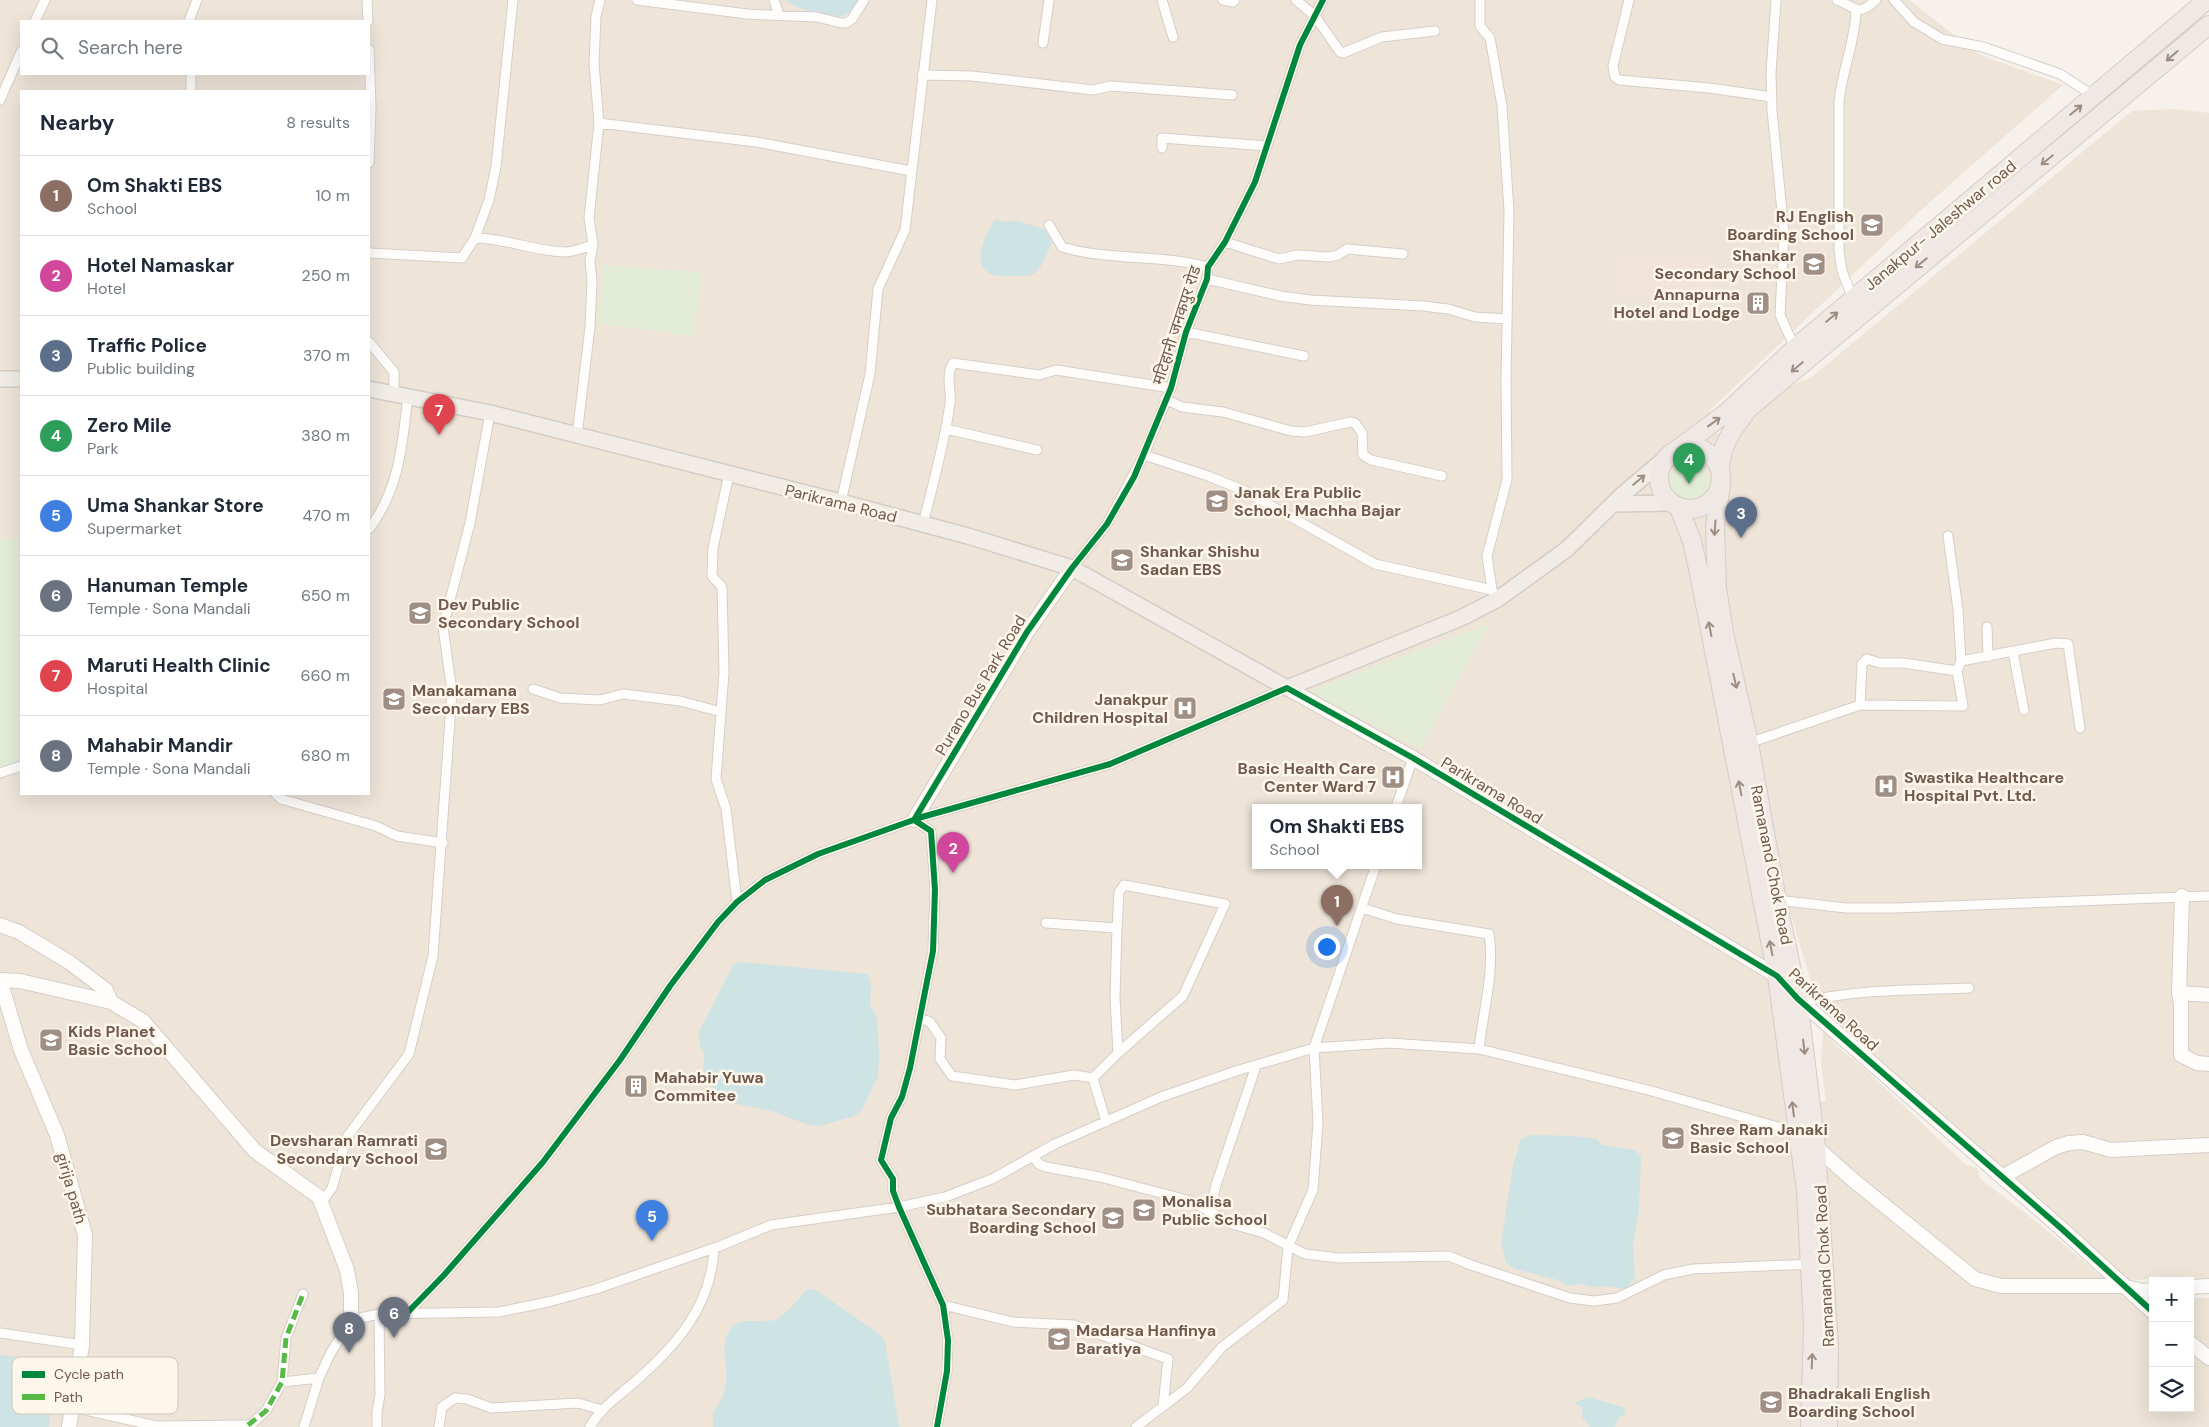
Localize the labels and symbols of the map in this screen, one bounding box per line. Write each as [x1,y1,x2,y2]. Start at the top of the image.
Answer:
one-way arrow [2166,51,2179,62]
one-way arrow [2070,104,2083,116]
one-way arrow [2041,155,2054,166]
street label: Janakpur- Jaleshwar road [1860,156,2021,295]
place label: RJ English Boarding School [1727,206,1854,245]
school or university icon: RJ English Boarding School [1859,212,1885,238]
place label: Shankar Secondary School [1654,245,1796,284]
school or university icon: Shankar Secondary School [1801,251,1827,277]
one-way arrow [1915,258,1928,269]
street label: मटिहानी जनकपुर रोड [1147,263,1206,387]
place label: Annapurna Hotel and Lodge [1614,284,1740,323]
building icon: Annapurna Hotel and Lodge [1745,290,1771,316]
one-way arrow [1826,311,1839,323]
one-way arrow [1790,362,1803,373]
pin: 7 [423,394,455,435]
one-way arrow [1707,417,1721,427]
pin: 4 [1673,443,1705,484]
one-way arrow [1633,474,1646,486]
street label: Parikrama Road [783,479,899,528]
place label: Janak Era Public School, Machha Bajar [1234,482,1401,521]
school or university icon: Janak Era Public School, Machha Bajar [1204,488,1230,514]
pin: 3 [1725,497,1757,538]
one-way arrow [1711,520,1720,536]
place label: Shankar Shishu Sadan EBS [1140,541,1260,580]
school or university icon: Shankar Shishu Sadan EBS [1109,547,1135,573]
place label: Dev Public Secondary School [438,594,580,633]
school or university icon: Dev Public Secondary School [407,600,433,626]
street label: Purano Bus Park Road [930,611,1031,759]
one-way arrow [1705,621,1714,637]
one-way arrow [1731,672,1740,688]
place label: Manakamana Secondary EBS [412,680,530,719]
school or university icon: Manakamana Secondary EBS [381,686,407,712]
place label: Janakpur Children Hospital [1032,689,1168,728]
hospital icon: Janakpur Children Hospital [1172,695,1198,721]
street label: Parikrama Road [1437,752,1546,829]
place label: Basic Health Care Center Ward 7 [1238,758,1376,797]
hospital icon: Basic Health Care Center Ward 7 [1380,764,1406,790]
place label: Swastika Healthcare Hospital Pvt. Ltd. [1904,767,2064,806]
hospital icon: Swastika Healthcare Hospital Pvt. Ltd. [1873,773,1899,799]
one-way arrow [1735,781,1745,797]
street label: Ramanand Chok Road [1746,784,1797,947]
pin: 2 [937,832,969,873]
pin: 1 [1321,885,1353,926]
your location [1314,934,1340,960]
one-way arrow [1766,940,1775,956]
street label: Parikrama Road [1784,963,1883,1055]
place label: Kids Planet Basic School [68,1021,167,1060]
school or university icon: Kids Planet Basic School [38,1027,64,1053]
one-way arrow [1799,1039,1809,1055]
place label: Mahabir Yuwa Commitee [654,1067,764,1106]
building icon: Mahabir Yuwa Commitee [623,1073,649,1099]
one-way arrow [1788,1101,1798,1117]
place label: Shree Ram Janaki Basic School [1690,1119,1828,1158]
school or university icon: Shree Ram Janaki Basic School [1660,1125,1686,1151]
place label: Devsharan Ramrati Secondary School [270,1130,418,1169]
school or university icon: Devsharan Ramrati Secondary School [423,1136,449,1162]
street label: girija path [51,1150,92,1226]
street label: Ramanand Chok Road [1810,1185,1839,1347]
place label: Monalisa Public School [1162,1191,1267,1230]
school or university icon: Monalisa Public School [1131,1197,1157,1223]
place label: Subhatara Secondary Boarding School [926,1199,1096,1238]
pin: 5 [636,1200,668,1241]
school or university icon: Subhatara Secondary Boarding School [1100,1205,1126,1231]
pin: 6 [378,1297,410,1338]
pin: 8 [333,1312,365,1353]
place label: Madarsa Hanfinya Baratiya [1076,1320,1216,1359]
school or university icon: Madarsa Hanfinya Baratiya [1046,1326,1072,1352]
one-way arrow [1807,1353,1817,1370]
legend [12,1357,178,1414]
text: Cycle path [54,1365,124,1383]
place label: Bhadrakali English Boarding School [1788,1383,1930,1422]
text: Path [54,1388,83,1406]
school or university icon: Bhadrakali English Boarding School [1758,1389,1784,1415]

